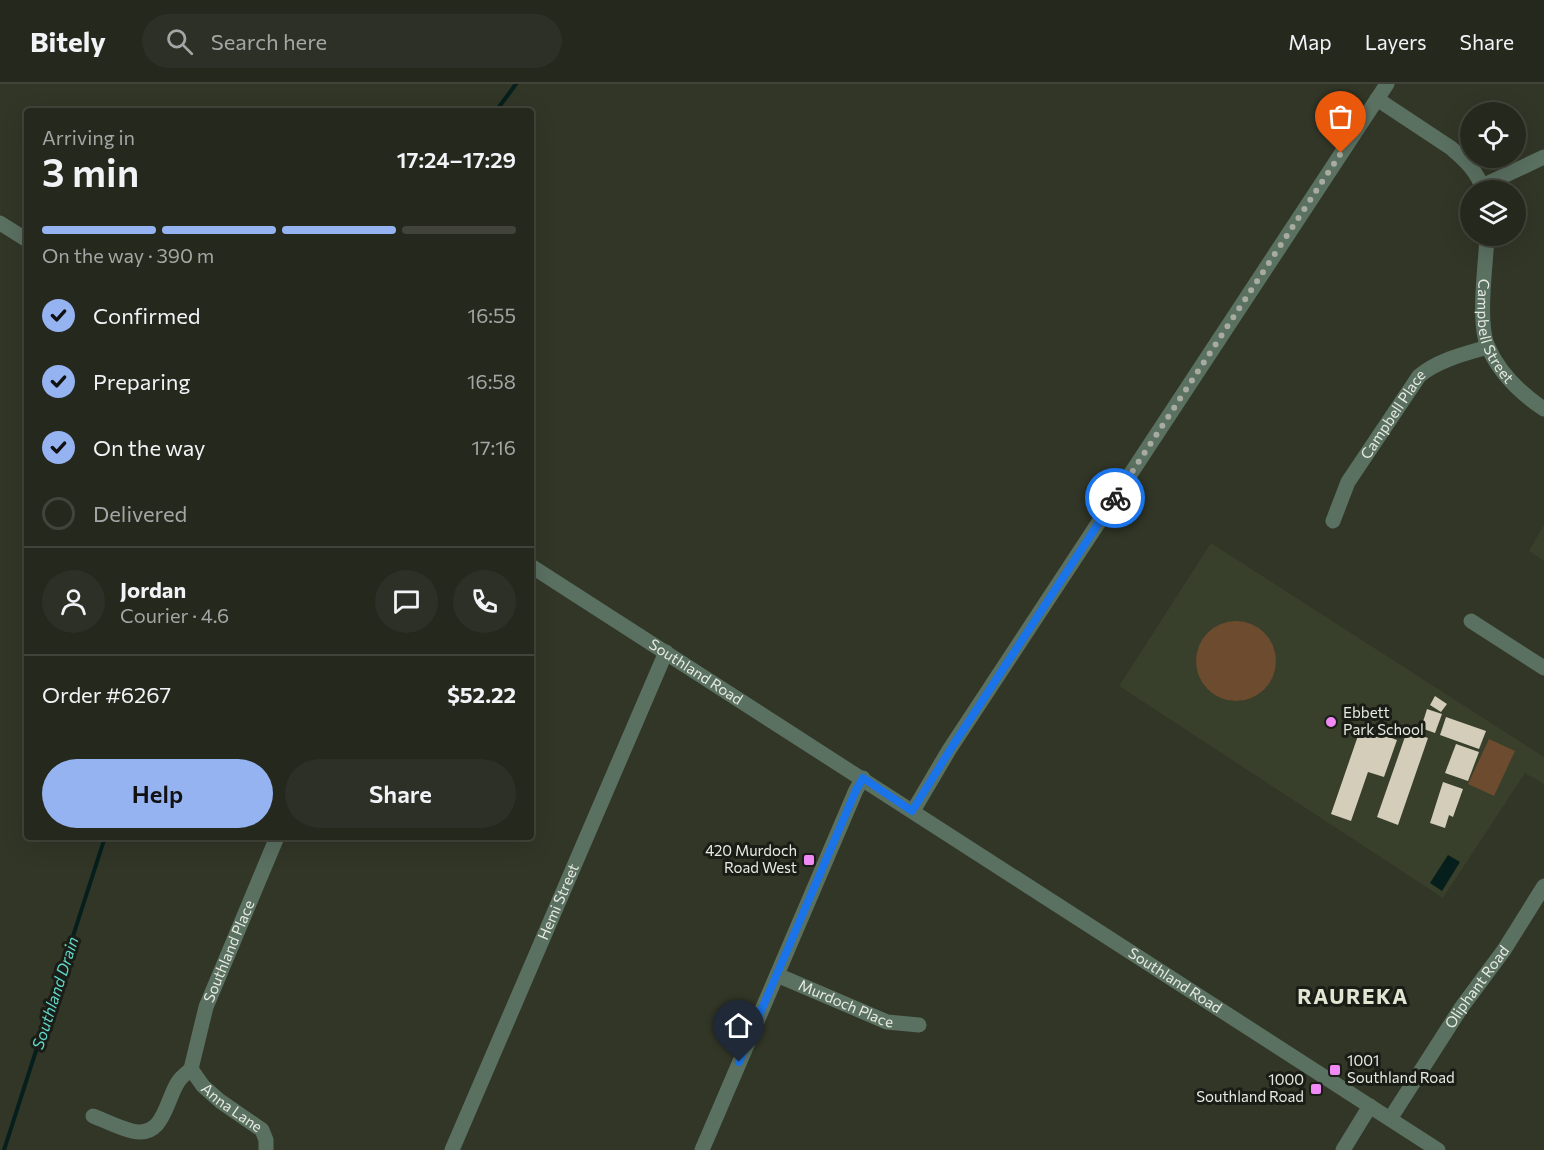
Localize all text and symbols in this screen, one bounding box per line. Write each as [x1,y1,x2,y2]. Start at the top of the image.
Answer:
search box [142,14,562,68]
text: Bitely [30,24,106,58]
icon: search [163,25,196,58]
text: Search here [211,28,327,55]
text: Map [1288,29,1332,54]
text: Layers [1365,29,1427,54]
text: Share [1460,29,1514,54]
pin [1315,91,1366,153]
icon: bag [1324,100,1357,133]
map controls [1460,102,1526,246]
button: locate [1460,102,1526,168]
text: Arriving in [42,125,135,149]
text: 17:24–17:29 [397,146,516,173]
text: 3 min [42,147,139,195]
button: layers [1460,180,1526,246]
text: On the way · 390 m [42,243,214,267]
street label: Campbell Street [1475,278,1518,387]
icon: check [42,299,75,332]
text: Confirmed [93,302,200,329]
text: 16:55 [468,303,516,327]
icon: check [42,365,75,398]
street label: Campbell Place [1356,365,1428,462]
text: Preparing [93,368,190,395]
text: 16:58 [467,369,516,393]
icon: check [42,431,75,464]
text: On the way [93,434,205,461]
text: 17:16 [471,435,516,459]
courier [1085,468,1145,528]
icon: bike [1099,482,1132,515]
text: Delivered [93,500,187,527]
button: person [42,570,105,633]
button: chat [375,570,438,633]
button: phone [453,570,516,633]
text: Jordan [120,576,186,603]
text: Courier · 4.6 [120,603,229,627]
street label: Southland Road [646,635,747,708]
text: Order #6267 [42,681,171,708]
text: $52.22 [447,681,516,708]
place label: Ebbett Park School [1343,703,1424,738]
marker: Ebbett Park School [1324,715,1338,729]
button: Help [42,759,273,828]
button: Share [285,759,516,828]
place label: 420 Murdoch Road West [705,841,797,876]
marker: 420 Murdoch Road West [802,853,816,867]
street label: Hemi Street [533,861,582,943]
street label: Southland Place [199,897,258,1005]
water label: Southland Drain [27,934,82,1052]
street label: Oliphant Road [1440,942,1512,1031]
street label: Southland Road [1125,943,1226,1017]
street label: Murdoch Place [796,975,894,1031]
district label: RAUREKA [1297,983,1409,1008]
pin [713,1000,764,1062]
icon: home [722,1009,755,1042]
place label: 1001 Southland Road [1347,1051,1455,1086]
marker: 1001 Southland Road [1328,1063,1342,1077]
place label: 1000 Southland Road [1196,1070,1304,1105]
street label: Anna Lane [198,1079,266,1136]
marker: 1000 Southland Road [1309,1082,1323,1096]

